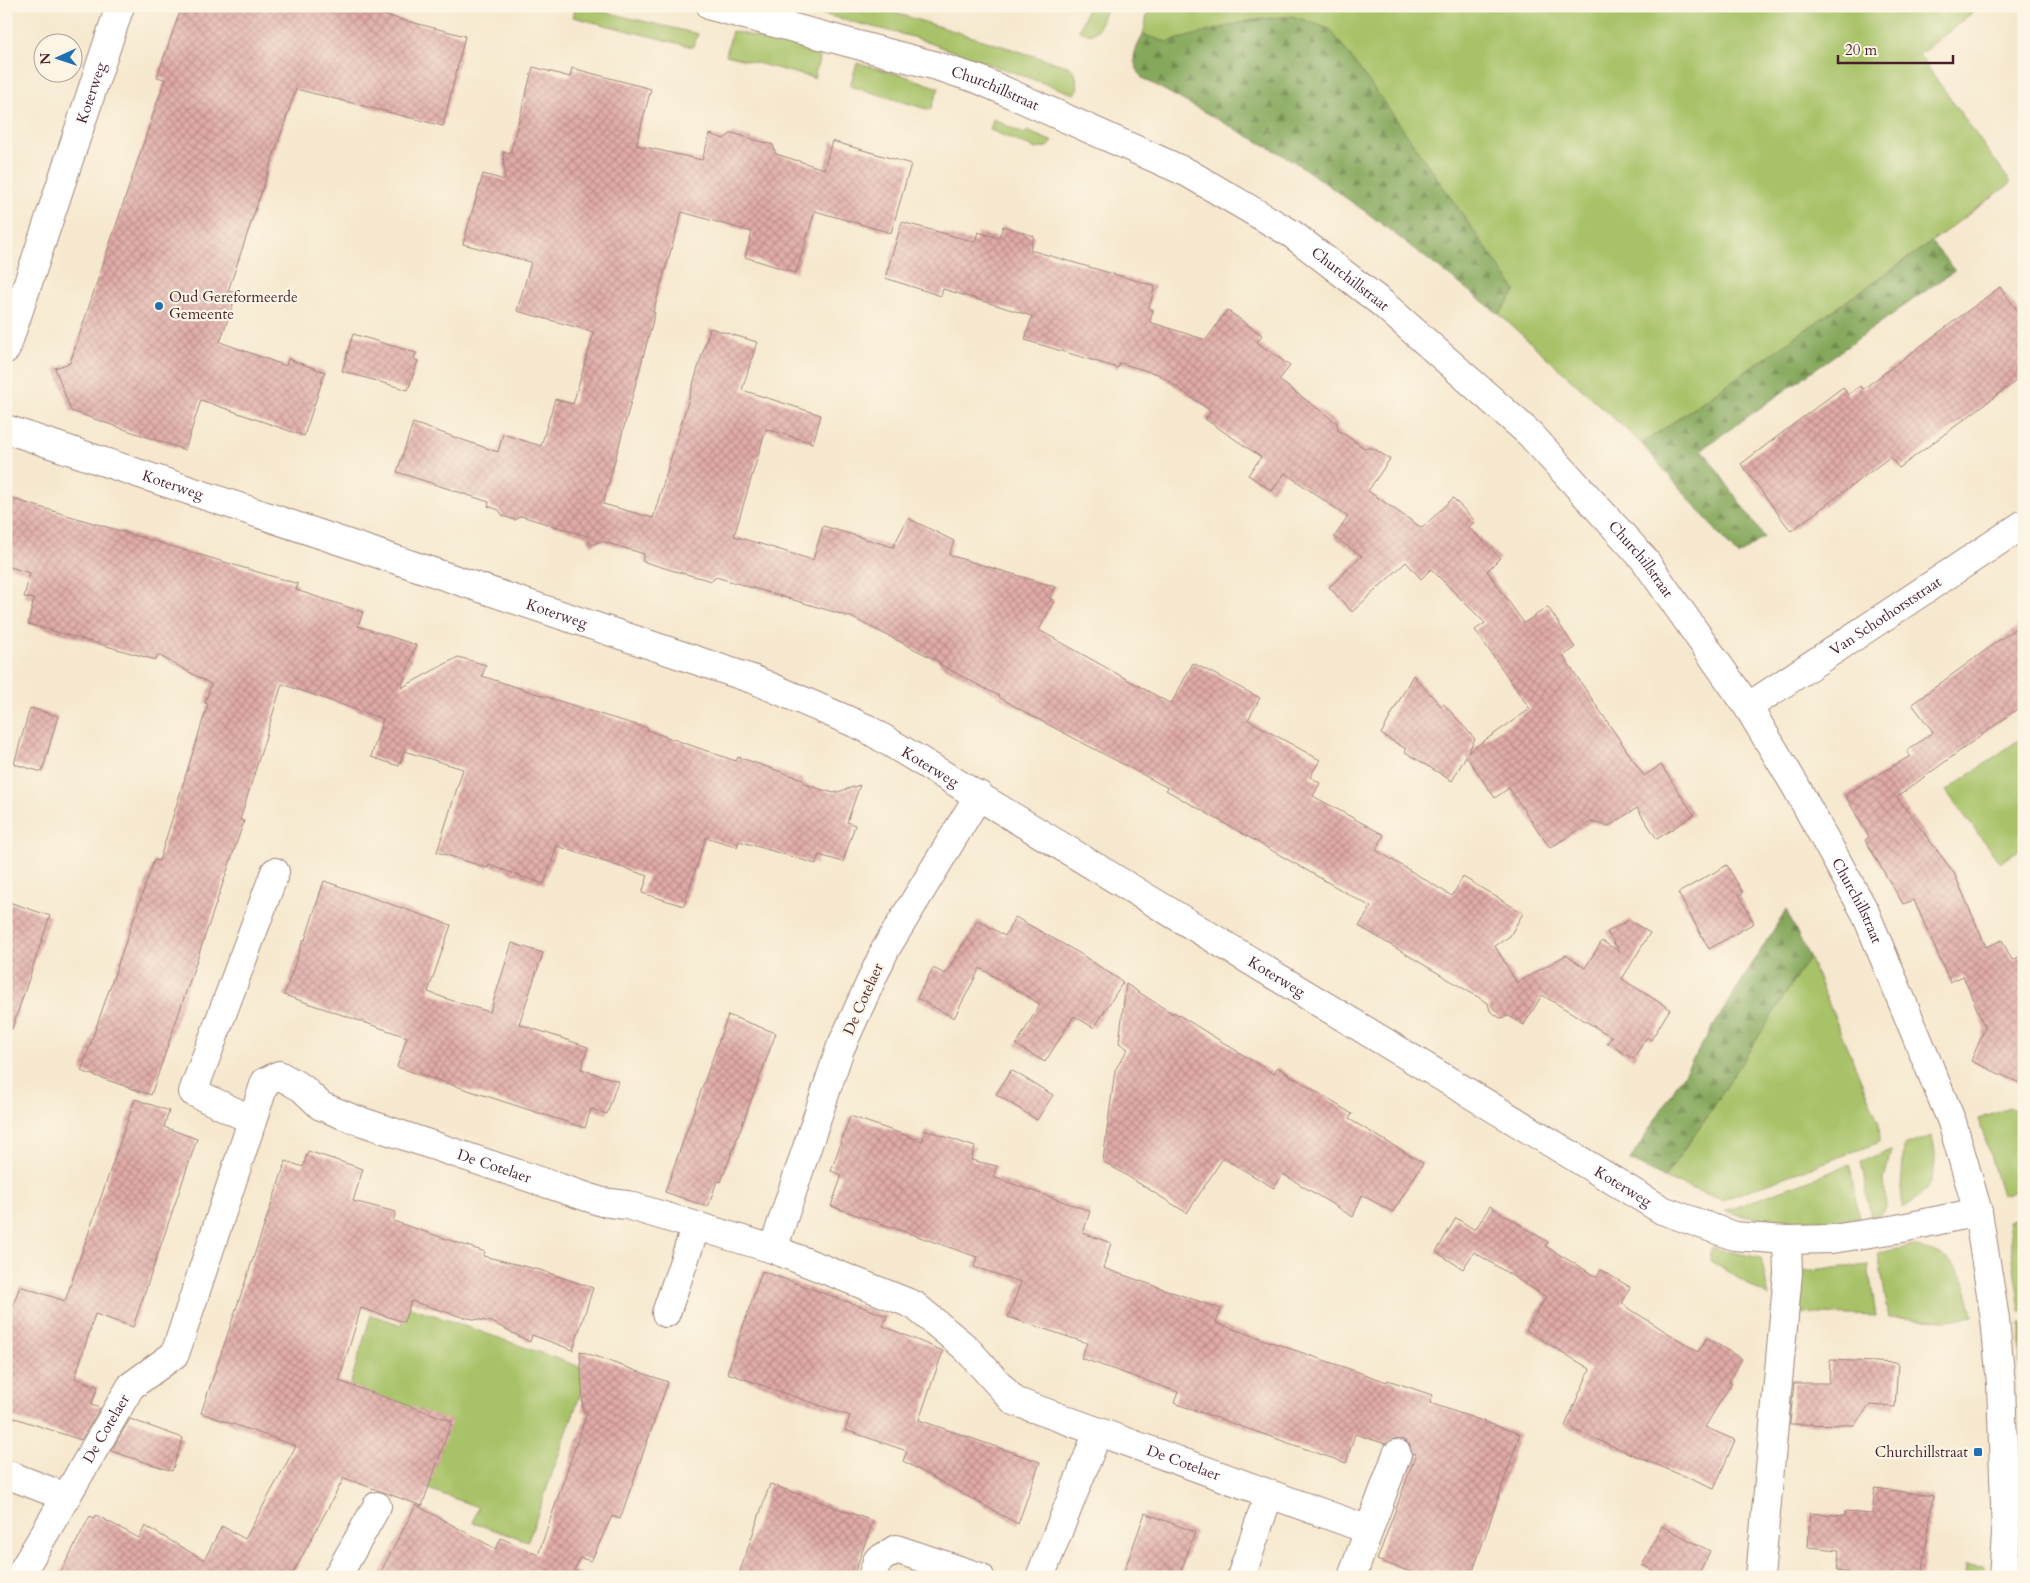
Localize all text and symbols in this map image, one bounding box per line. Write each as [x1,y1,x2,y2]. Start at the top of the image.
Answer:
north arrow [32,32,82,82]
scale bar [1838,32,1952,64]
text: 20 m [1845,40,1877,60]
text: N [36,52,55,65]
street label: Koterweg [72,59,111,126]
street label: Churchillstraat [949,61,1042,115]
street label: Churchillstraat [1307,242,1394,315]
place label: Oud Gereformeerde Gemeente [169,287,298,324]
marker: Oud Gereformeerde Gemeente [153,300,165,312]
street label: Koterweg [140,465,207,505]
street label: Churchillstraat [1604,517,1678,602]
street label: Van Schothorststraat [1826,571,1945,660]
street label: Koterweg [524,594,591,633]
street label: Koterweg [898,742,963,792]
street label: Churchillstraat [1827,854,1887,947]
street label: Koterweg [1244,952,1310,1002]
street label: De Cotelaer [838,959,888,1038]
street label: De Cotelaer [455,1144,534,1188]
street label: Koterweg [1591,1161,1656,1212]
street label: De Cotelaer [78,1390,134,1467]
street label: De Cotelaer [1144,1440,1224,1485]
place label: Churchillstraat [1875,1442,1968,1462]
marker: Churchillstraat [1972,1446,1984,1458]

